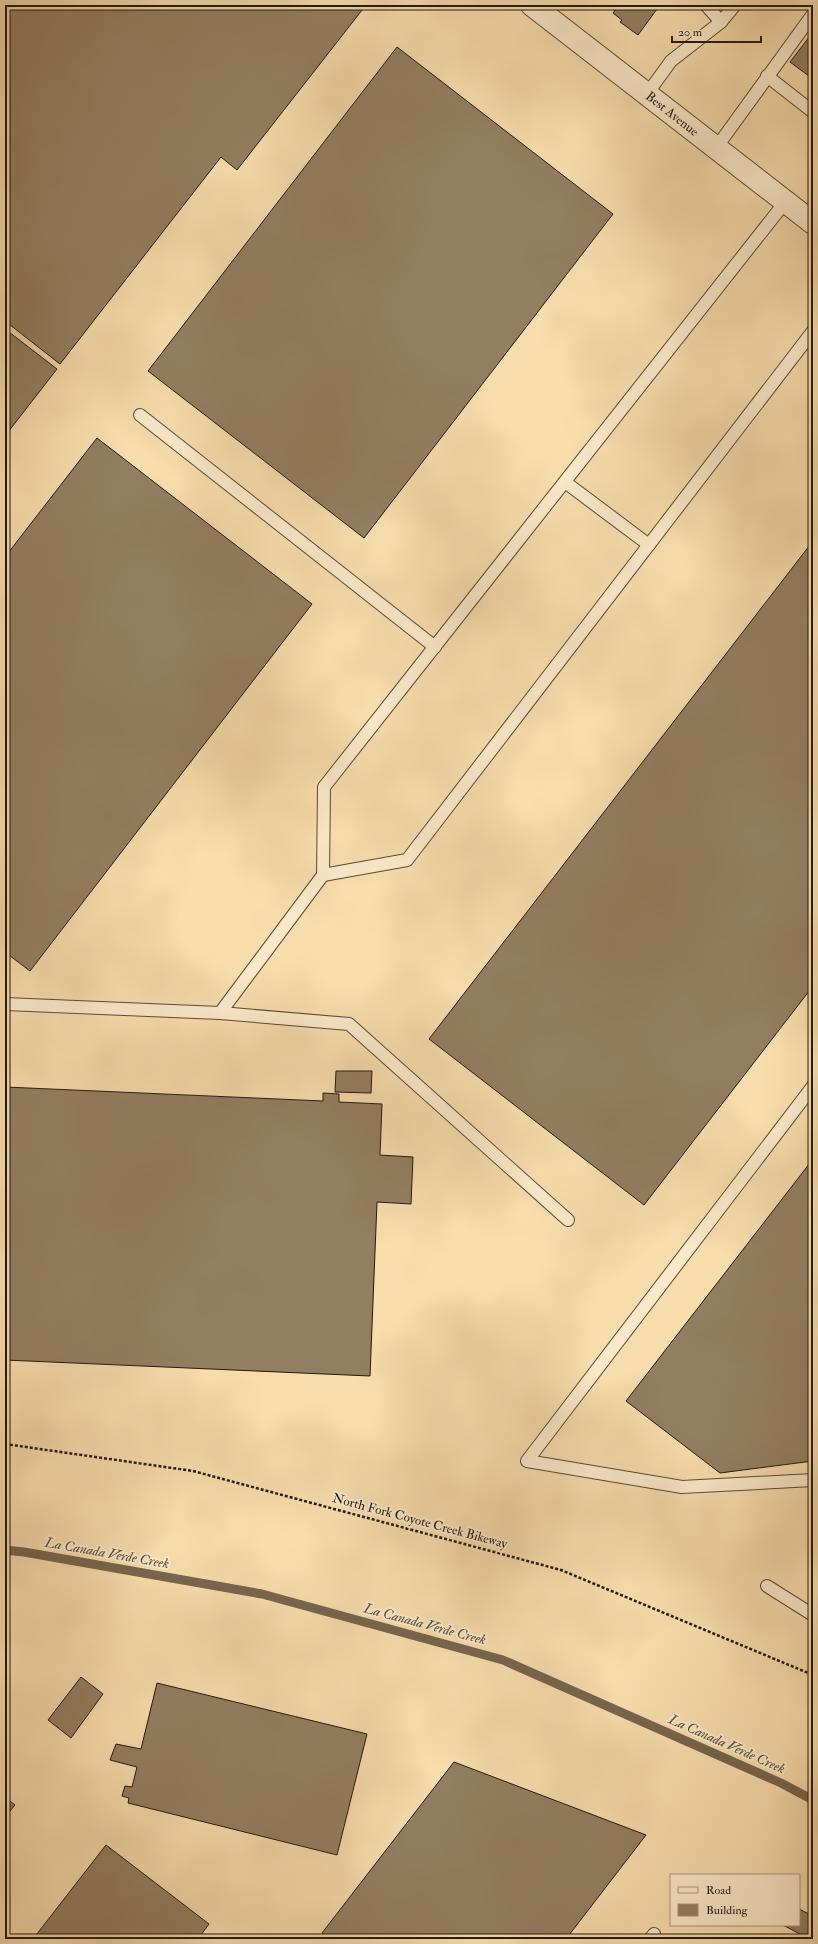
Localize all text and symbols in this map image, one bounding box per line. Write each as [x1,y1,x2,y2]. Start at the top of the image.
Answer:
scale bar [672,18,761,44]
text: 20 m [678,25,703,40]
street label: Best Avenue [642,88,702,140]
street label: North Fork Coyote Creek Bikeway [331,1490,509,1553]
water label: La Canada Verde Creek [43,1534,171,1572]
water label: La Canada Verde Creek [361,1599,488,1649]
water label: La Canada Verde Creek [665,1710,788,1777]
legend [670,1874,800,1926]
text: Road [706,1883,731,1898]
text: Building [706,1903,749,1918]

